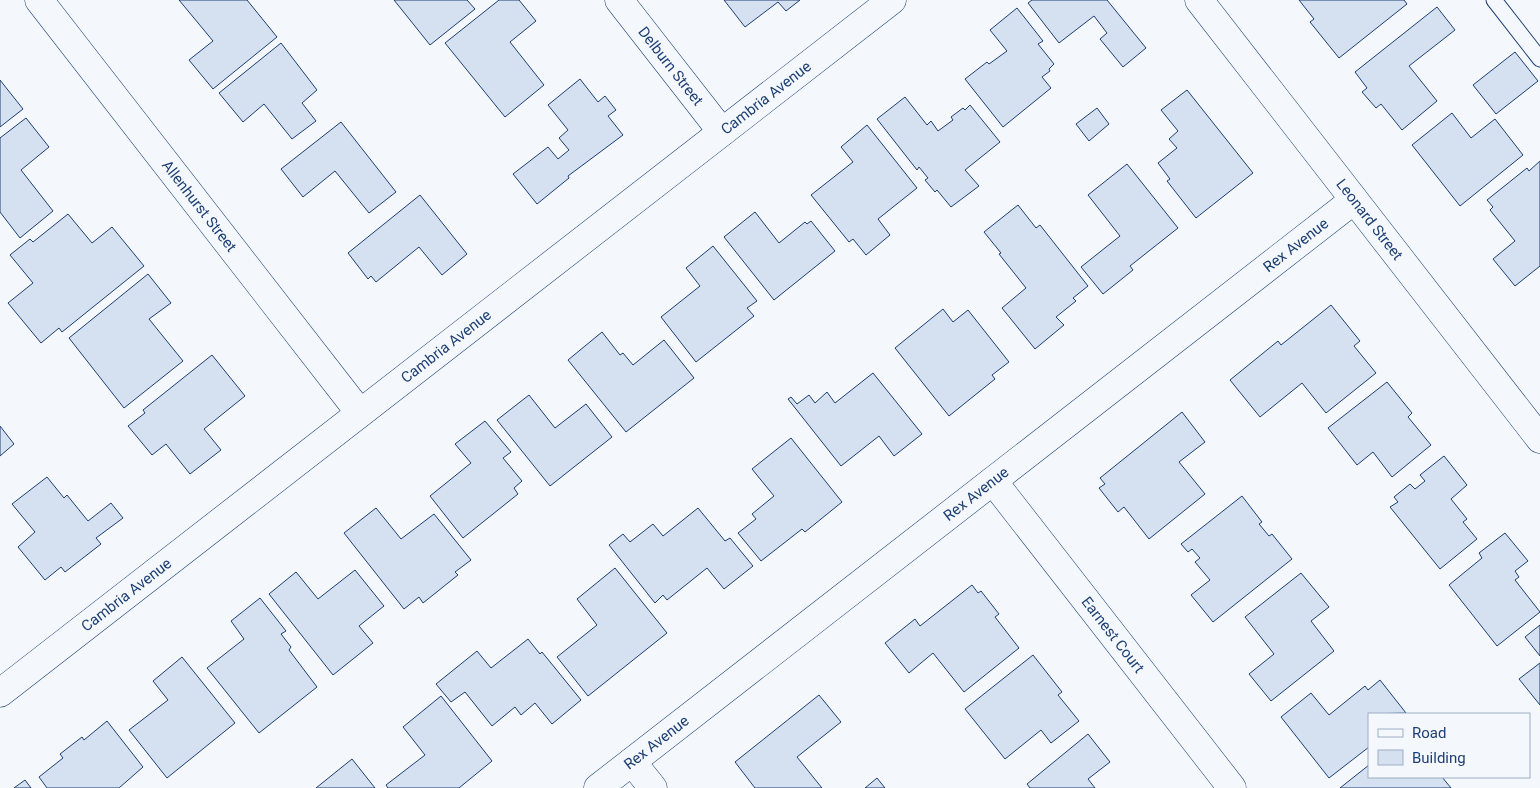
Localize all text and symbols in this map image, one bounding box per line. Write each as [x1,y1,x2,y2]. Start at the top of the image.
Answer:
street label: Delburn Street [634,23,707,109]
street label: Cambria Avenue [717,57,815,139]
street label: Allenhurst Street [158,157,240,256]
street label: Leonard Street [1332,175,1407,264]
street label: Rex Avenue [1260,214,1332,276]
street label: Cambria Avenue [397,306,495,387]
street label: Rex Avenue [940,463,1012,525]
street label: Cambria Avenue [78,554,175,635]
street label: Earnest Court [1078,593,1148,677]
street label: Rex Avenue [620,712,693,773]
legend [1368,713,1530,778]
text: Road [1412,724,1446,742]
text: Building [1412,749,1466,767]

